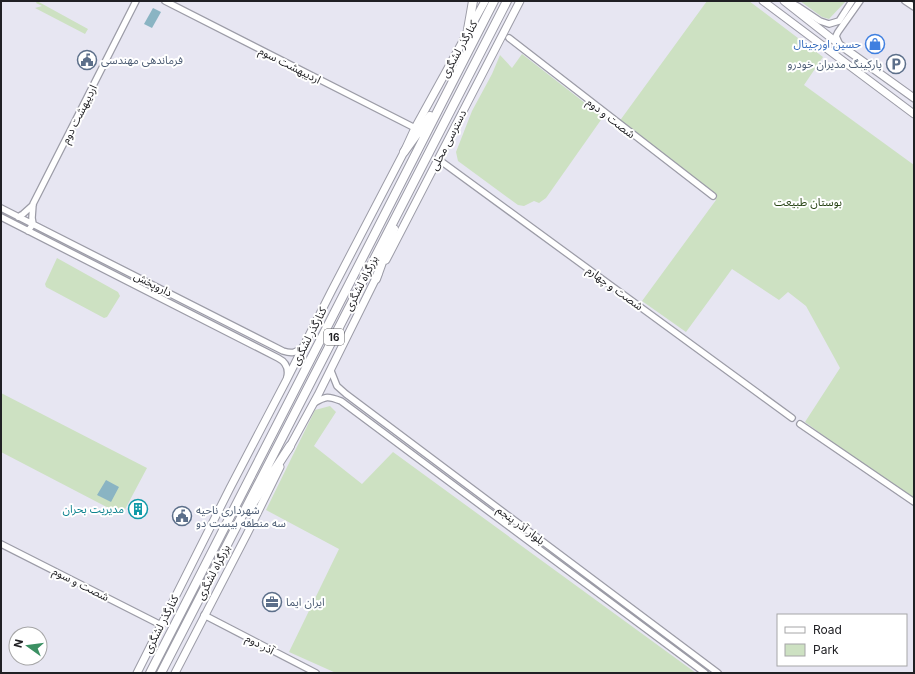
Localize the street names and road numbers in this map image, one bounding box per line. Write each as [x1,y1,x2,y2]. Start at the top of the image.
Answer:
street label: کنارگذر لشگری [438,18,481,80]
street label: اردیبهشت سوم [256,43,323,88]
street label: اردیبهشت دوم [58,82,101,146]
street label: شصت و دوم [583,95,638,142]
street label: دسترسی محلی [427,107,469,173]
street label: بزرگراه لشگری [341,253,381,313]
street label: شصت و چهارم [583,263,646,314]
street label: داروپخش [131,268,174,301]
street label: کنارگذر لشگری [288,304,330,367]
road number: 16 [324,329,344,345]
street label: بلوار آذر پنجم [493,502,548,549]
street label: بزرگراه لشگری [193,542,233,602]
street label: شصت و سوم [50,564,112,605]
street label: کنارگذر لشگری [140,592,182,655]
street label: آذر دوم [243,631,277,659]

